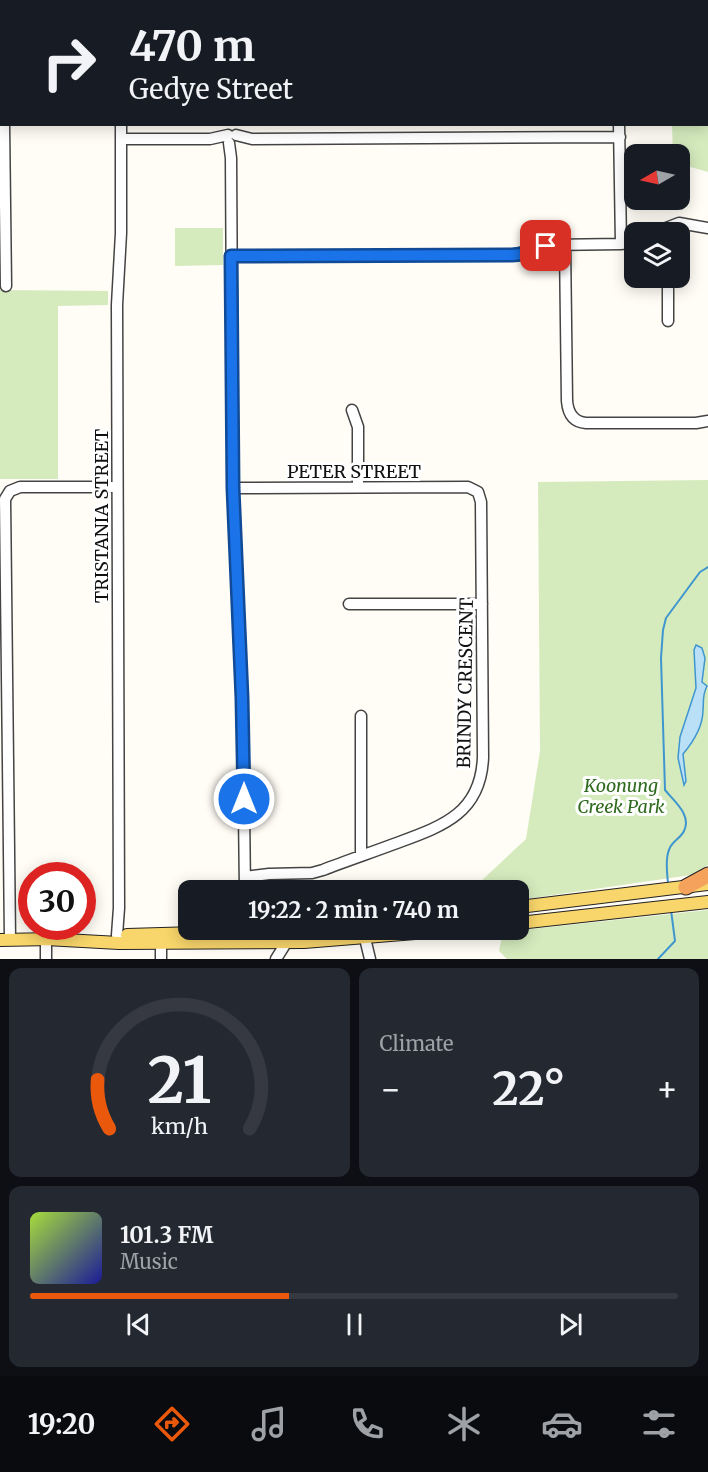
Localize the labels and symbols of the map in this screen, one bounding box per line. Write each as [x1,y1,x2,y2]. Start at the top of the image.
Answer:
north arrow [624,144,690,210]
pin [520,220,571,271]
street label: TRISTANIA STREET [90,428,113,603]
street label: PETER STREET [287,460,422,483]
street label: BRINDY CRESCENT [452,597,478,769]
position arrow [212,767,276,831]
park label: Koonung Creek Park [577,774,665,818]
speed limit sign: 30 [18,862,96,940]

